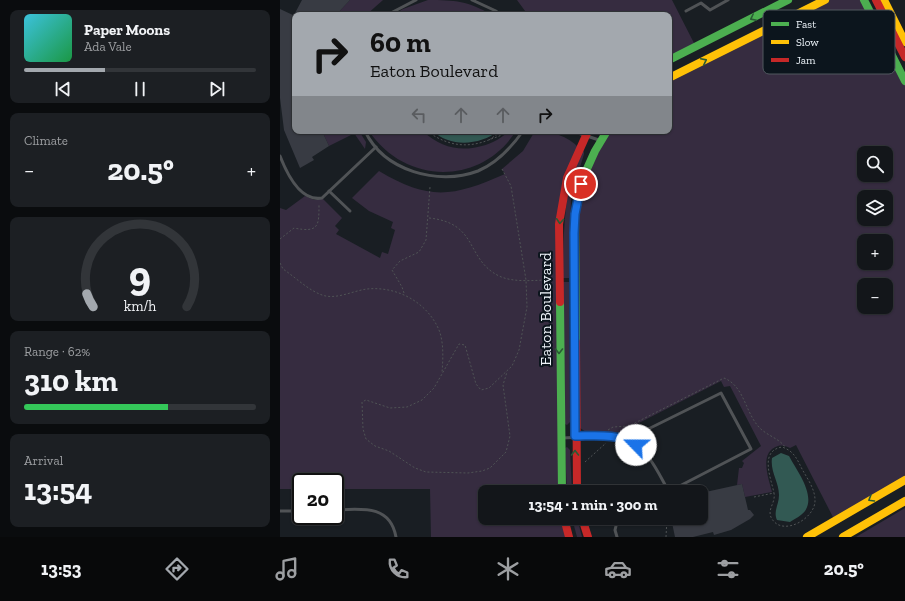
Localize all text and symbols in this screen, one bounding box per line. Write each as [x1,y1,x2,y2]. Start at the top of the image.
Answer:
legend [763,10,895,74]
one-way arrow [750,13,758,21]
text: Fast [796,18,817,31]
text: Paper Moons [84,21,170,39]
text: 60 m [370,26,431,59]
icon: right [304,28,356,80]
text: Slow [796,36,819,49]
text: Ada Vale [84,39,132,54]
text: Jam [796,54,816,67]
one-way arrow [700,58,707,66]
text: Eaton Boulevard [370,60,498,82]
icon: previous [52,78,74,100]
icon: pause [129,78,151,100]
icon: next [206,78,228,100]
icon: left [408,104,430,126]
icon: ahead [450,104,472,126]
icon: ahead [492,104,514,126]
icon: right [534,104,556,126]
text: Climate [24,133,68,148]
map controls [857,146,893,314]
button: search [857,146,893,182]
text: 20.5° [107,152,174,188]
text: − [24,157,34,184]
text: + [247,157,256,184]
pin [564,167,598,201]
icon: arrive [570,173,592,195]
button: layers [857,190,893,226]
one-way arrow [555,218,564,224]
button: + [857,234,893,270]
text: 9 [129,250,151,300]
street label: Eaton Boulevard [536,252,555,366]
button: − [857,278,893,314]
text: km/h [124,297,156,314]
text: Range · 62% [24,344,90,359]
one-way arrow [555,348,563,354]
text: 310 km [24,363,118,399]
position arrow [615,424,657,466]
one-way arrow [571,450,579,456]
text: Arrival [24,453,63,468]
text: 13:54 [24,472,92,508]
speed limit sign: 20 [292,473,344,525]
one-way arrow [868,494,875,501]
text: 13:54 · 1 min · 300 m [529,496,657,514]
icon: directions [163,555,191,583]
icon: music [273,555,301,583]
icon: phone [384,555,412,583]
icon: climate [494,555,522,583]
icon: car [604,555,632,583]
icon: filters [714,555,742,583]
text: 13:53 [41,558,81,580]
text: 20.5° [824,558,864,580]

